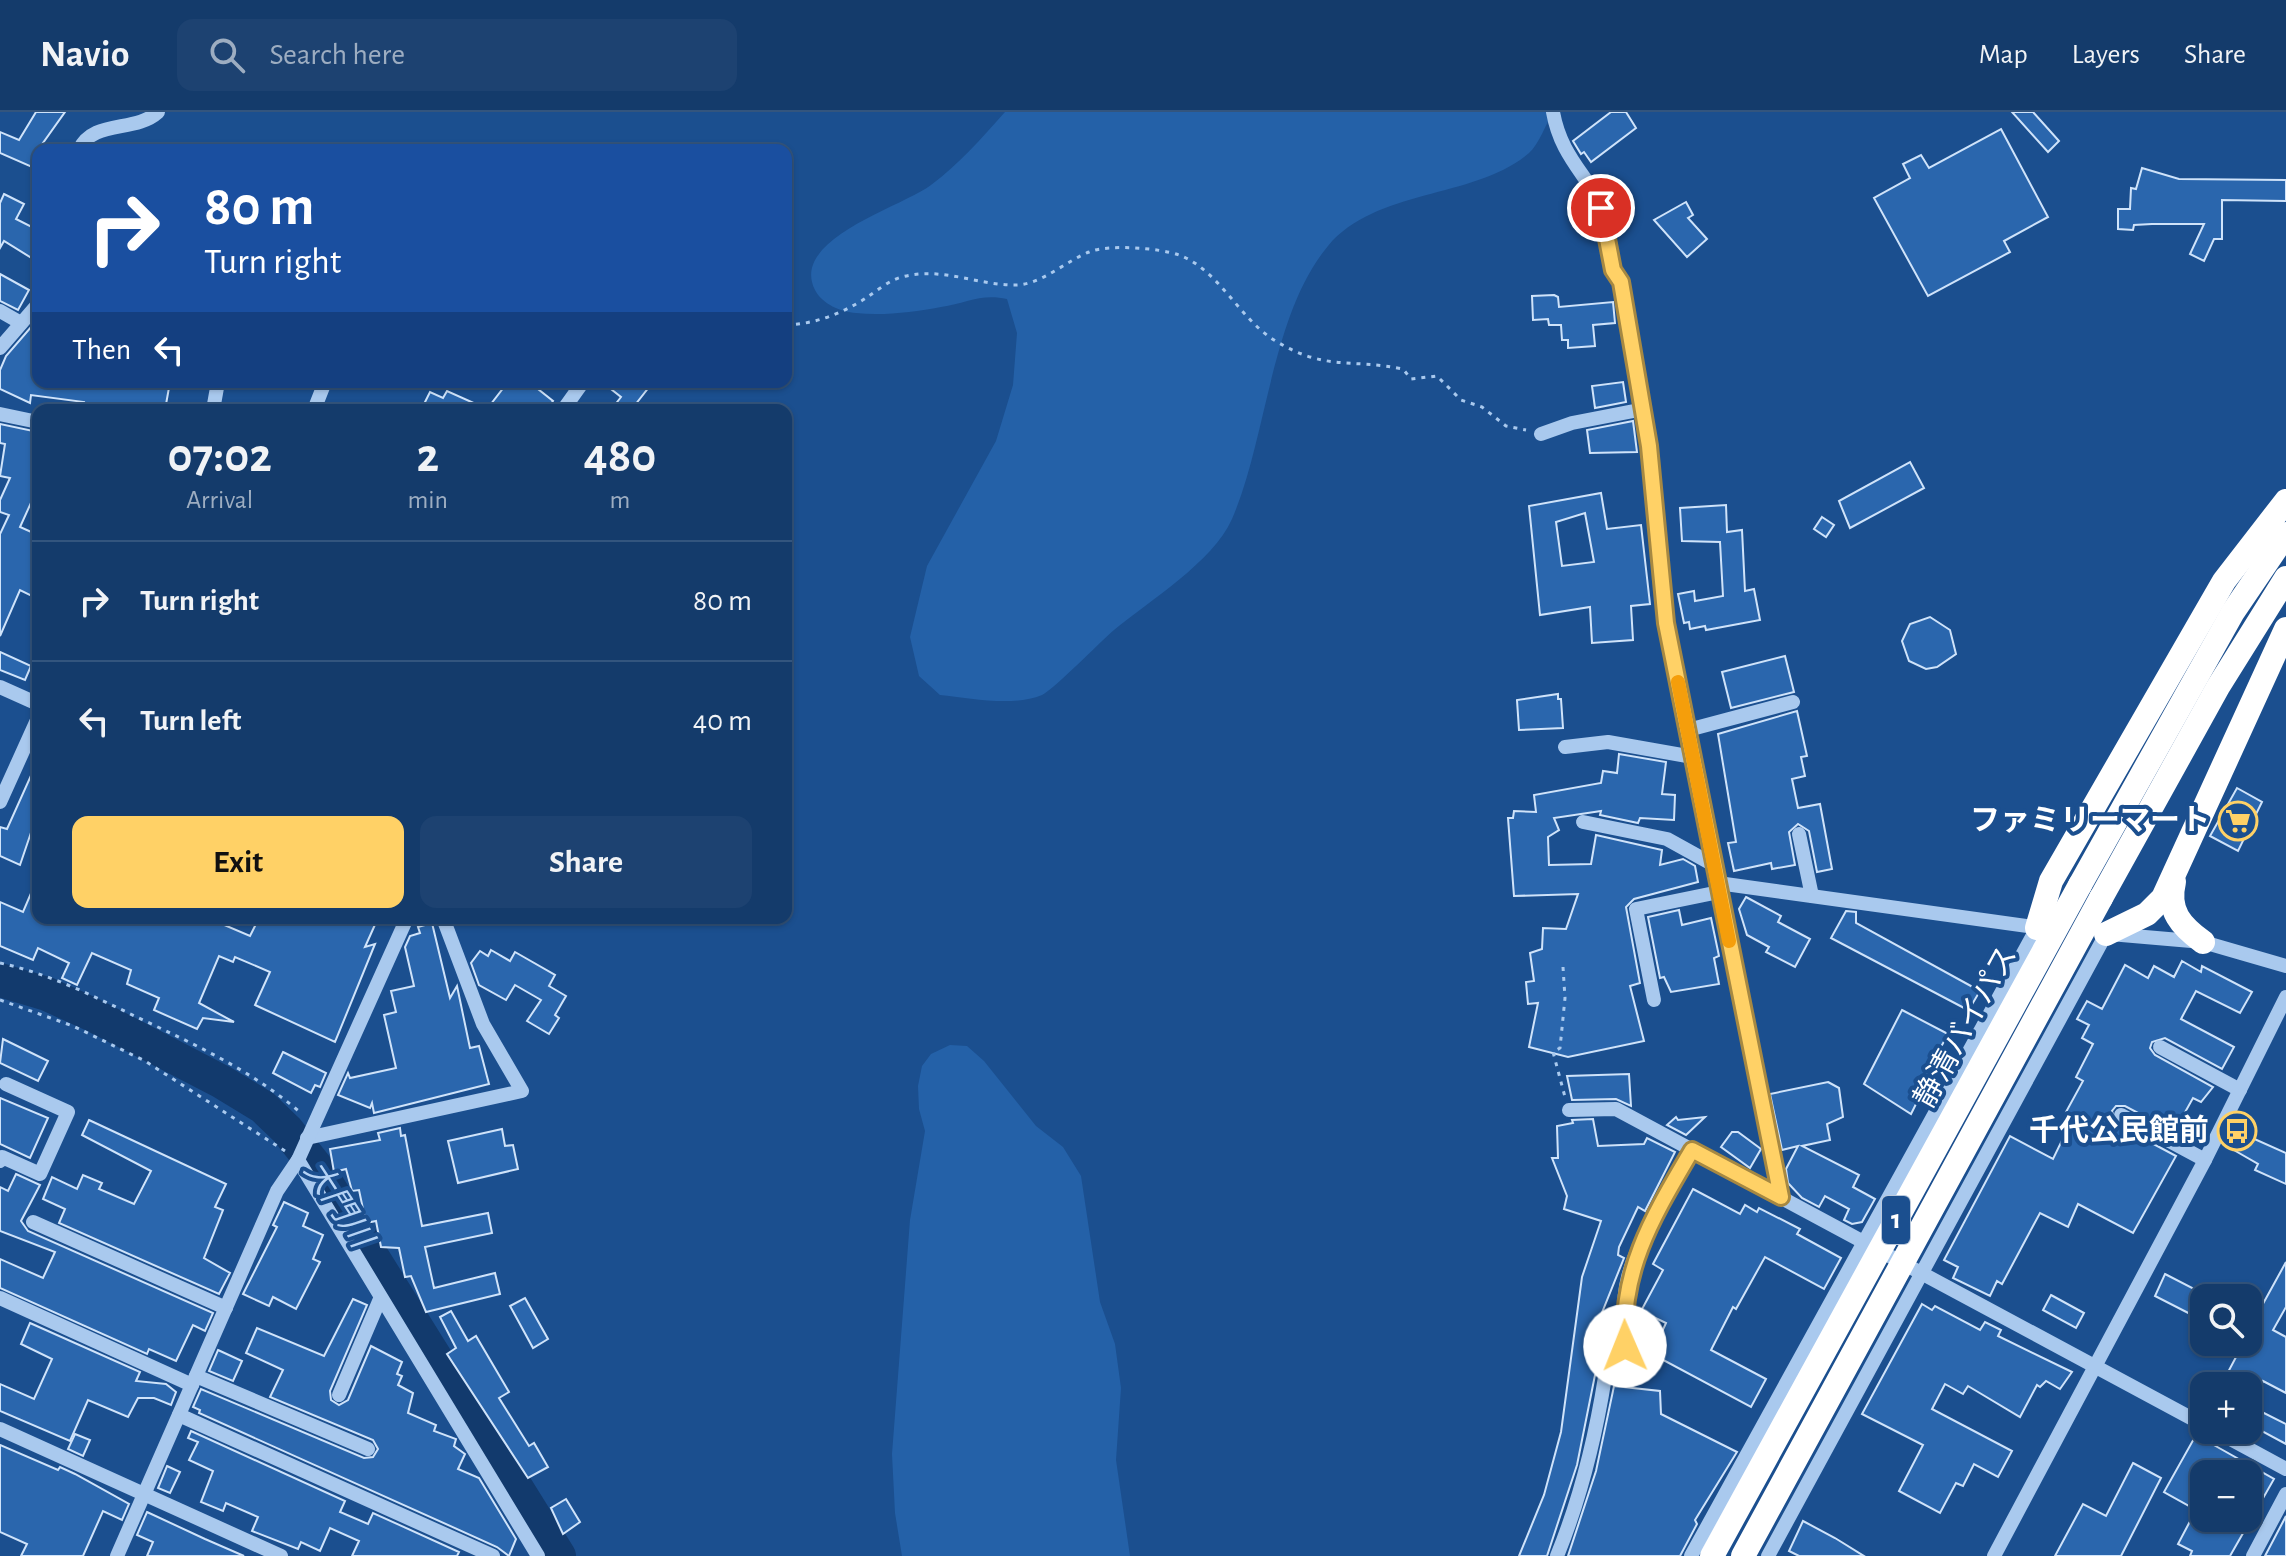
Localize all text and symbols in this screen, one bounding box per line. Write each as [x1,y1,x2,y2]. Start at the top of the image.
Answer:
search box [177,19,737,91]
icon: search [205,33,249,77]
text: Navio [40,36,129,74]
text: Search here [269,40,405,70]
text: Map [1979,41,2028,69]
text: Layers [2072,41,2140,69]
text: Share [2184,41,2246,69]
pin [1567,174,1635,242]
icon: right [72,176,176,280]
text: 80 m [204,179,314,235]
icon: arrive [1579,186,1623,230]
text: Turn right [204,244,341,280]
icon: left [147,328,191,372]
text: Then [72,335,131,365]
text: 07:02 [168,433,272,481]
text: 2 [416,433,439,481]
text: 480 [584,433,656,481]
text: Arrival [186,487,253,513]
text: min [407,487,448,513]
text: m [610,487,630,513]
icon: right [72,579,116,623]
text: Turn right [140,586,259,616]
text: 80 m [693,586,752,616]
icon: left [72,699,116,743]
text: Turn left [140,706,241,736]
text: 40 m [693,706,752,736]
supermarket icon: ファミリーマート [2217,800,2259,842]
place label: ファミリーマート [1970,806,2210,836]
button: Exit [72,816,404,908]
button: Share [420,816,752,908]
street label: 静清バイパス [1908,940,2023,1113]
bus stop icon: 千代公民館前 [2216,1110,2258,1152]
place label: 千代公民館前 [2029,1114,2209,1146]
water label: 大門川 [298,1154,380,1255]
road number: 1 [1882,1196,1910,1244]
map controls [2190,1284,2262,1532]
button: search [2190,1284,2262,1356]
position arrow [1583,1304,1667,1388]
button: + [2190,1372,2262,1444]
button: − [2190,1460,2262,1532]

